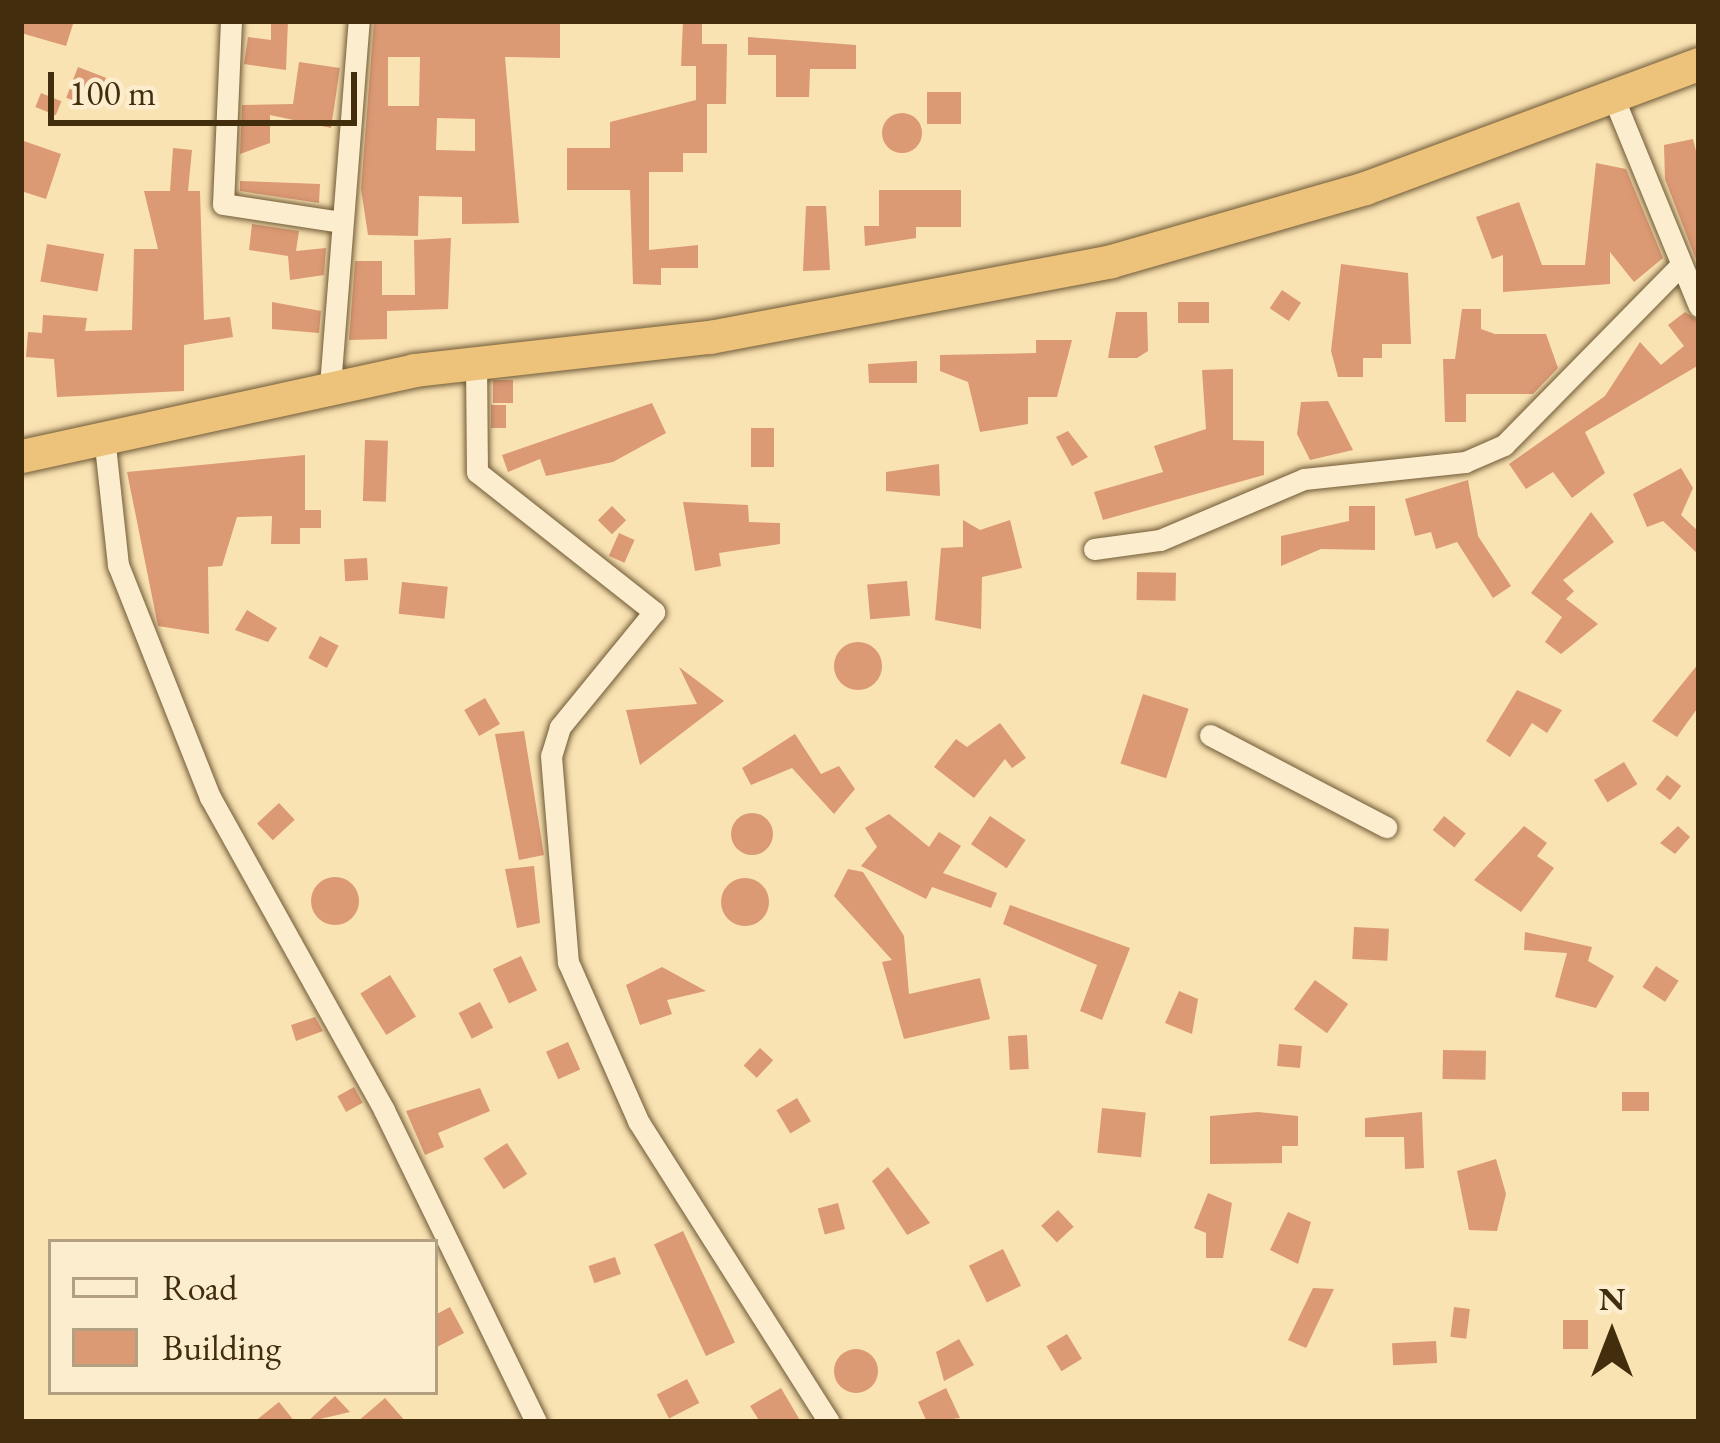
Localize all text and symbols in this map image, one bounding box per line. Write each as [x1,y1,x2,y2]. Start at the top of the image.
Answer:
scale bar [54,48,363,122]
text: 100 m [69,69,156,116]
legend [48,1239,438,1395]
text: Road [162,1264,237,1311]
north arrow [1552,1275,1672,1395]
text: N [1599,1277,1625,1320]
text: Building [162,1324,281,1371]

